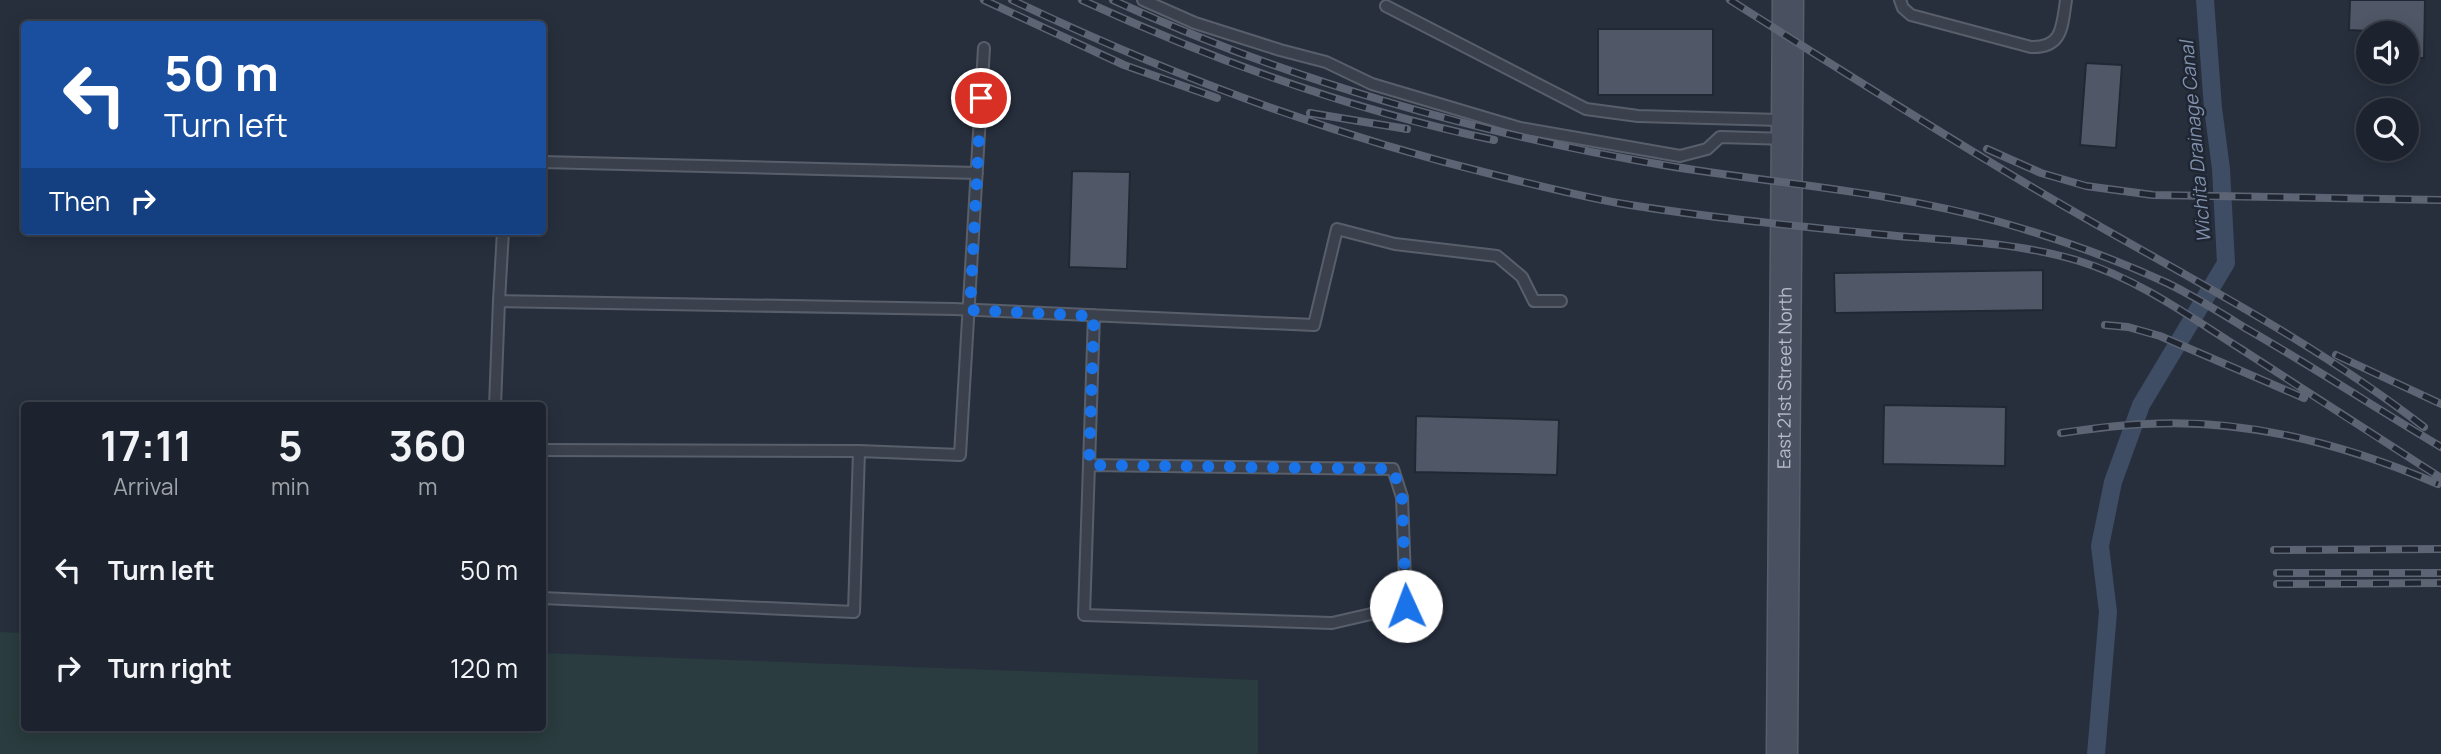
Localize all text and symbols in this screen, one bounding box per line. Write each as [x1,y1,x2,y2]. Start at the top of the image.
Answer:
map controls [2356,21,2419,161]
button: sound [2356,21,2419,84]
water label: Wichita Drainage Canal [2173,37,2217,244]
text: 50 m [164,39,279,106]
icon: left [49,49,140,140]
pin [951,68,1011,128]
icon: arrive [962,79,1000,117]
button: search [2356,98,2419,161]
text: Turn left [164,103,288,147]
icon: right [124,182,162,220]
text: Then [49,183,110,219]
street label: East 21st Street North [1771,287,1797,469]
text: 17:11 [100,416,192,474]
text: 5 [278,416,303,474]
text: 360 [389,416,467,474]
text: Arrival [113,470,179,502]
text: min [271,470,310,502]
text: m [418,470,438,502]
icon: left [49,551,87,589]
text: Turn left [108,552,215,588]
text: 50 m [460,552,518,588]
position arrow [1369,569,1443,643]
icon: right [49,649,87,687]
text: Turn right [108,650,232,686]
text: 120 m [450,650,518,686]

